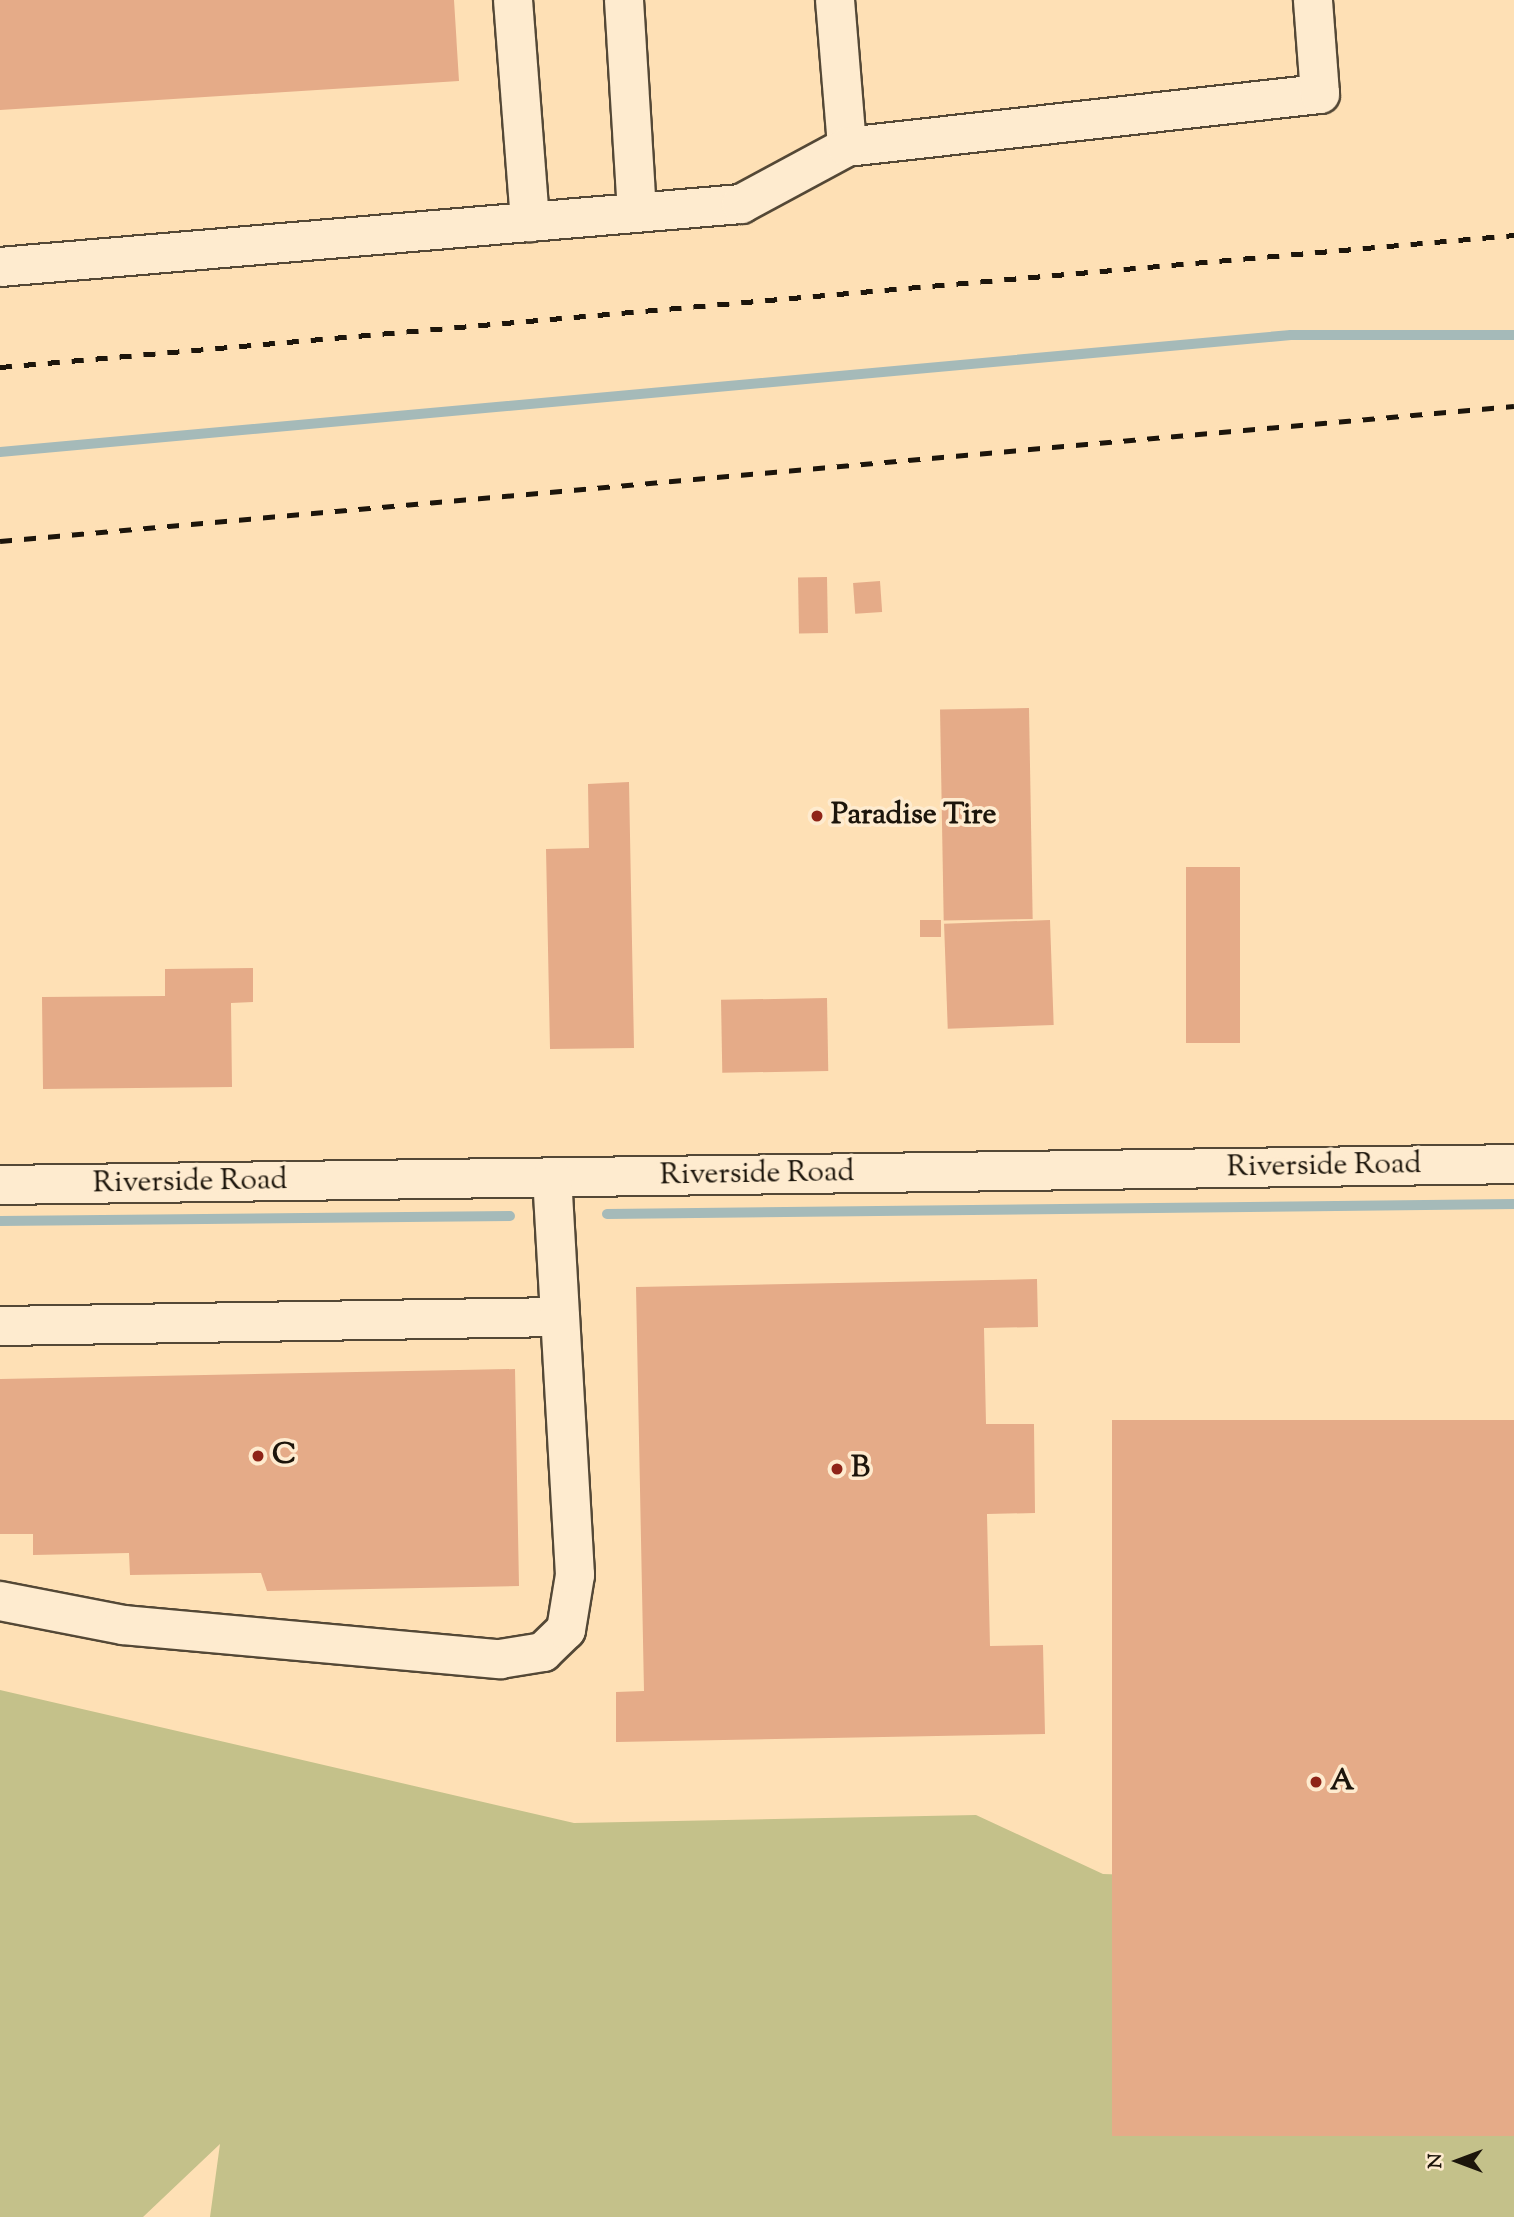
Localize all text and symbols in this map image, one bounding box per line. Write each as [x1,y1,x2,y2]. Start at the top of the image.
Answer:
place label: Paradise Tire [831,798,996,834]
marker: Paradise Tire [809,808,825,824]
street label: Riverside Road [1226,1147,1422,1187]
street label: Riverside Road [659,1155,855,1195]
street label: Riverside Road [92,1163,288,1203]
place label: C [272,1438,296,1474]
marker: C [250,1448,266,1464]
place label: B [851,1451,870,1487]
marker: B [829,1461,845,1477]
place label: A [1330,1764,1354,1800]
marker: A [1308,1774,1324,1790]
north arrow [1423,2126,1493,2196]
text: N [1423,2153,1450,2169]

